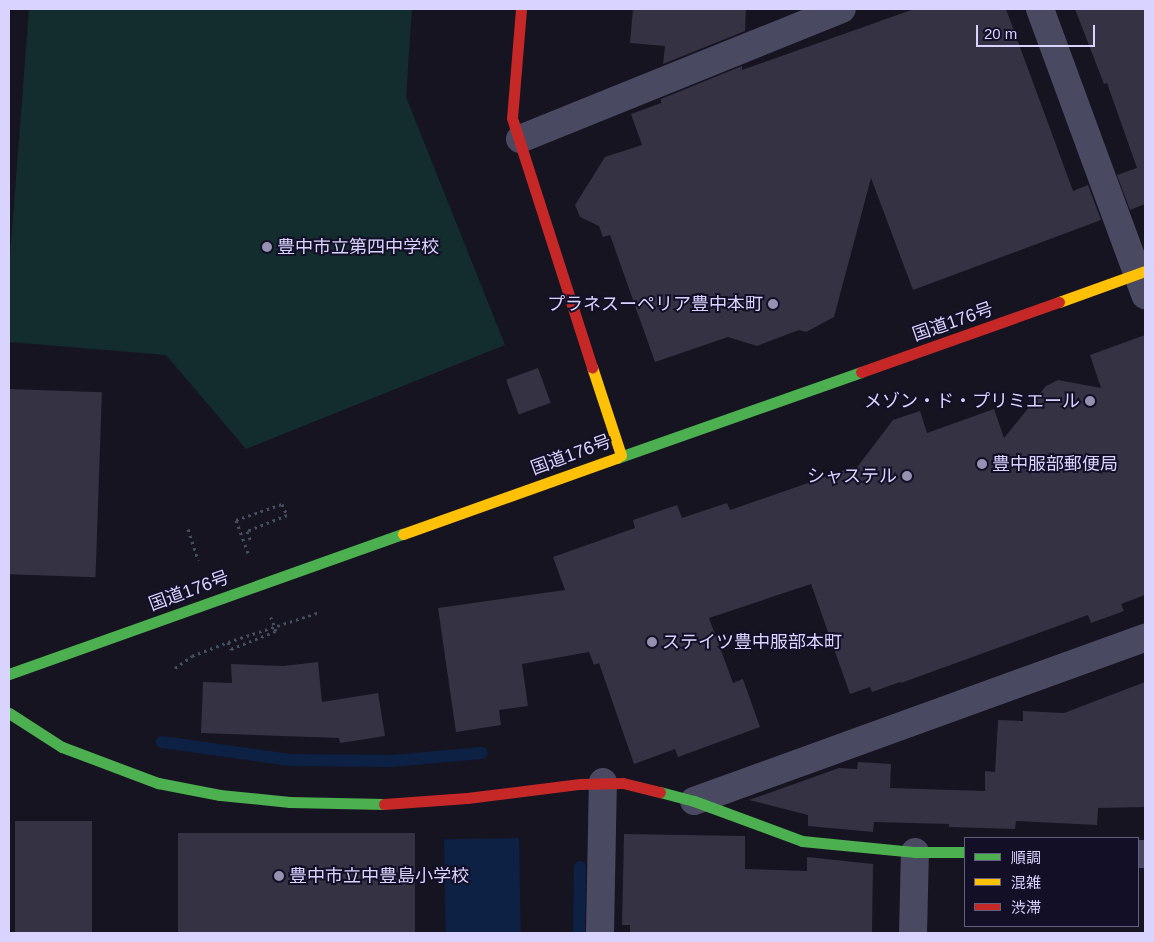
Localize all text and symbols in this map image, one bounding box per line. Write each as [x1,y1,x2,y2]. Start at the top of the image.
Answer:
scale bar [979,15,1098,47]
text: 20 m [984,25,1017,42]
place label: 豊中市立第四中学校 [277,236,439,258]
marker: 豊中市立第四中学校 [261,241,273,253]
place label: プラネスーペリア豊中本町 [547,293,763,315]
marker: プラネスーペリア豊中本町 [767,298,779,310]
street label: 国道176号 [910,298,996,346]
place label: メゾン・ド・プリミエール [864,390,1080,412]
marker: メゾン・ド・プリミエール [1084,395,1096,407]
street label: 国道176号 [528,430,614,480]
place label: 豊中服部郵便局 [992,453,1118,475]
marker: 豊中服部郵便局 [976,458,988,470]
place label: シャステル [807,465,897,487]
marker: シャステル [901,470,913,482]
street label: 国道176号 [146,566,232,616]
place label: ステイツ豊中服部本町 [662,631,842,653]
marker: ステイツ豊中服部本町 [646,636,658,648]
legend [964,837,1139,927]
text: 順調 [1011,849,1041,866]
place label: 豊中市立中豊島小学校 [289,865,469,887]
marker: 豊中市立中豊島小学校 [273,870,285,882]
text: 混雑 [1011,874,1041,891]
text: 渋滞 [1011,899,1041,916]

